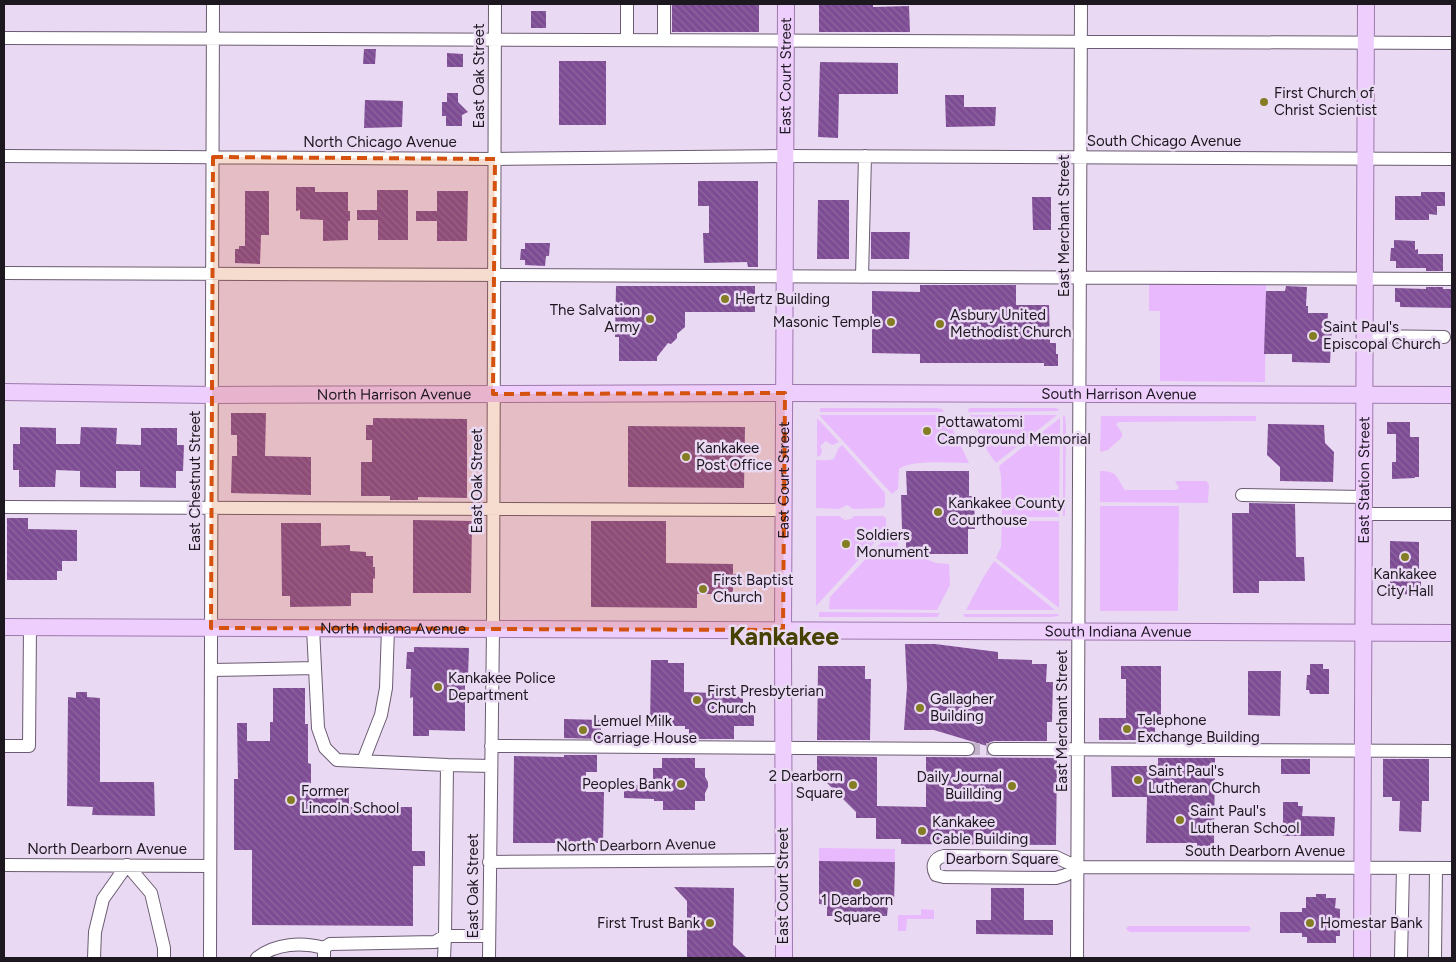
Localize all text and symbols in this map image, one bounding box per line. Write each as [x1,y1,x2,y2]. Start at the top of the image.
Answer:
street label: East Court Street [776,17,795,135]
street label: East Oak Street [470,23,488,129]
place label: First Church of Christ Scientist [1274,84,1378,119]
marker: First Church of Christ Scientist [1258,96,1270,108]
street label: South Chicago Avenue [1087,132,1241,150]
street label: North Chicago Avenue [303,133,457,151]
street label: East Merchant Street [1055,154,1073,297]
place label: Hertz Building [735,290,830,308]
marker: Hertz Building [719,293,731,305]
place label: The Salvation Army [550,301,640,336]
place label: Asbury United Methodist Church [950,306,1071,341]
marker: The Salvation Army [644,313,656,325]
place label: Masonic Temple [773,313,881,331]
marker: Masonic Temple [885,316,897,328]
marker: Asbury United Methodist Church [934,318,946,330]
place label: Saint Paul's Episcopal Church [1323,318,1441,353]
marker: Saint Paul's Episcopal Church [1307,330,1319,342]
street label: North Harrison Avenue [317,385,471,404]
street label: South Harrison Avenue [1041,385,1197,403]
street label: East Chestnut Street [186,410,204,552]
place label: Pottawatomi Campground Memorial [937,413,1091,448]
street label: East Station Street [1355,416,1373,544]
street label: East Court Street [774,421,793,539]
marker: Pottawatomi Campground Memorial [921,425,933,437]
street label: East Oak Street [468,428,486,534]
place label: Kankakee Post Office [696,439,772,474]
marker: Kankakee Post Office [680,451,692,463]
place label: Kankakee County Courthouse [948,494,1065,529]
marker: Kankakee County Courthouse [932,506,944,518]
place label: Soldiers Monument [856,526,929,561]
marker: Soldiers Monument [840,538,852,550]
marker: Kankakee City Hall [1399,551,1411,563]
place label: Kankakee City Hall [1373,565,1437,600]
place label: First Baptist Church [713,571,794,606]
marker: First Baptist Church [697,583,709,595]
street label: North Indiana Avenue [320,619,466,638]
district label: Kankakee [729,621,839,651]
street label: South Indiana Avenue [1044,622,1192,641]
street label: East Merchant Street [1053,649,1071,792]
place label: Kankakee Police Department [448,669,555,704]
marker: Kankakee Police Department [432,681,444,693]
place label: First Presbyterian Church [707,682,824,717]
place label: Gallagher Building [930,690,994,725]
marker: First Presbyterian Church [691,694,703,706]
marker: Gallagher Building [914,702,926,714]
place label: Telephone Exchange Building [1137,711,1260,746]
place label: Lemuel Milk Carriage House [593,712,697,747]
marker: Telephone Exchange Building [1121,723,1133,735]
marker: Lemuel Milk Carriage House [577,724,589,736]
place label: Saint Paul's Lutheran Church [1148,762,1260,797]
place label: 2 Dearborn Square [769,767,843,802]
place label: Daily Journal Buillding [916,768,1002,803]
marker: Saint Paul's Lutheran Church [1132,774,1144,786]
place label: Peoples Bank [582,775,672,793]
marker: Peoples Bank [675,778,687,790]
marker: 2 Dearborn Square [847,779,859,791]
marker: Daily Journal Buillding [1006,780,1018,792]
place label: Former Lincoln School [301,782,399,817]
marker: Former Lincoln School [285,794,297,806]
place label: Saint Paul's Lutheran School [1190,802,1300,837]
place label: Kankakee Cable Building [932,813,1028,848]
marker: Saint Paul's Lutheran School [1174,814,1186,826]
marker: Kankakee Cable Building [916,825,928,837]
street label: East Court Street [774,827,792,945]
street label: East Oak Street [464,833,482,939]
street label: North Dearborn Avenue [556,835,716,855]
street label: North Dearborn Avenue [27,840,187,858]
street label: South Dearborn Avenue [1185,842,1345,860]
street label: Dearborn Square [945,850,1059,868]
marker: 1 Dearborn Square [851,877,863,889]
place label: 1 Dearborn Square [821,891,893,926]
place label: First Trust Bank [597,914,701,932]
place label: Homestar Bank [1320,914,1423,932]
marker: First Trust Bank [704,917,716,929]
marker: Homestar Bank [1304,917,1316,929]

